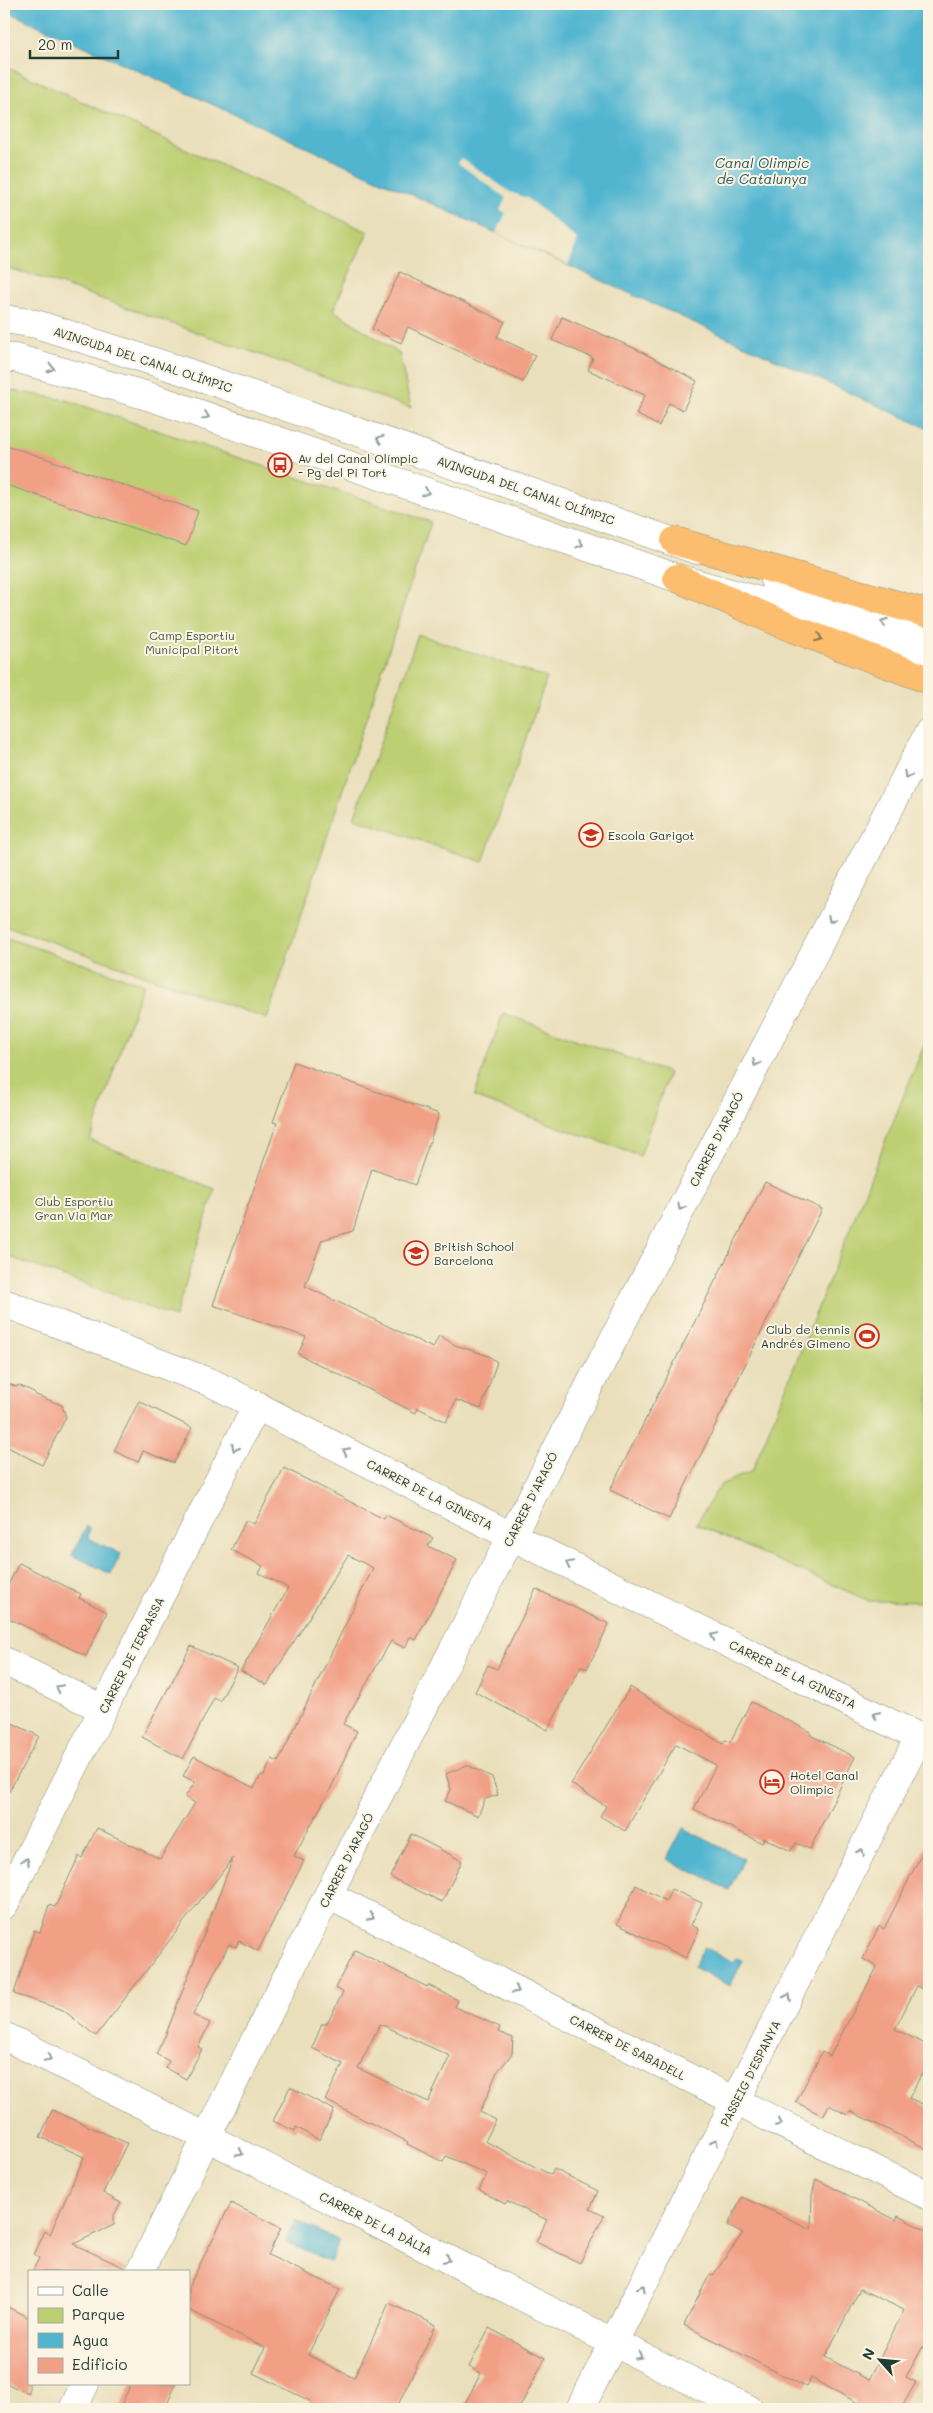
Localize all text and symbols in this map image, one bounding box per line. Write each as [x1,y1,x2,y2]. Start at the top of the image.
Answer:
scale bar [30,28,118,60]
text: 20 m [38,34,72,54]
water label: Canal Olimpic de Catalunya [715,153,809,188]
street label: AVINGUDA DEL CANAL OLÍMPIC [52,323,235,396]
one-way arrow [46,363,55,373]
one-way arrow [201,410,210,420]
one-way arrow [377,435,385,445]
place label: Av del Canal Olímpic - Pg del Pi Tort [298,450,418,480]
bus stop icon: Av del Canal Olímpic - Pg del Pi Tort [267,452,293,478]
street label: AVINGUDA DEL CANAL OLÍMPIC [435,452,617,528]
one-way arrow [421,486,430,496]
one-way arrow [575,539,584,549]
one-way arrow [880,618,888,628]
park label: Camp Esportiu Municipal Pitort [145,627,239,657]
one-way arrow [814,632,822,642]
one-way arrow [903,770,913,779]
school or university icon: Escola Garigot [578,822,604,848]
place label: Escola Garigot [608,827,695,843]
one-way arrow [827,913,837,922]
one-way arrow [752,1057,762,1066]
street label: CARRER D'ARAGÓ [685,1089,747,1189]
park label: Club Esportiu Gran Via Mar [35,1193,113,1223]
one-way arrow [677,1202,687,1211]
place label: British School Barcelona [434,1238,514,1268]
school or university icon: British School Barcelona [403,1240,429,1266]
place label: Club de tennis Andrés Gimeno [761,1321,850,1351]
sports icon: Club de tennis Andrés Gimeno [854,1323,880,1349]
one-way arrow [231,1443,241,1452]
one-way arrow [342,1447,351,1457]
street label: CARRER D'ARAGÓ [499,1449,561,1549]
street label: CARRER DE LA GINESTA [364,1455,496,1533]
one-way arrow [565,1559,574,1570]
street label: CARRER DE TERRASSA [95,1594,167,1716]
one-way arrow [711,1632,720,1642]
street label: CARRER DE LA GINESTA [727,1636,859,1712]
one-way arrow [56,1684,65,1694]
one-way arrow [872,1711,881,1722]
place label: Hotel Canal Olimpic [790,1767,858,1797]
hotel icon: Hotel Canal Olimpic [759,1769,785,1795]
street label: CARRER D'ARAGÓ [315,1810,377,1910]
one-way arrow [855,1848,865,1857]
one-way arrow [20,1858,30,1867]
one-way arrow [366,1911,375,1921]
one-way arrow [511,1984,520,1994]
one-way arrow [782,1994,792,2003]
street label: CARRER DE SABADELL [567,2011,689,2084]
street label: PASSEIG D'ESPANYA [716,2017,784,2129]
one-way arrow [42,2051,51,2061]
one-way arrow [774,2117,783,2127]
one-way arrow [709,2139,719,2148]
one-way arrow [235,2147,244,2157]
street label: CARRER DE LA DÀLIA [317,2188,435,2258]
one-way arrow [442,2253,451,2263]
legend [28,2270,190,2386]
text: Calle [72,2280,109,2300]
one-way arrow [635,2284,645,2293]
text: Parque [72,2304,125,2324]
text: Agua [72,2330,109,2350]
north arrow [856,2336,906,2386]
text: N [857,2345,879,2363]
one-way arrow [634,2350,643,2360]
text: Edificio [72,2354,128,2374]

